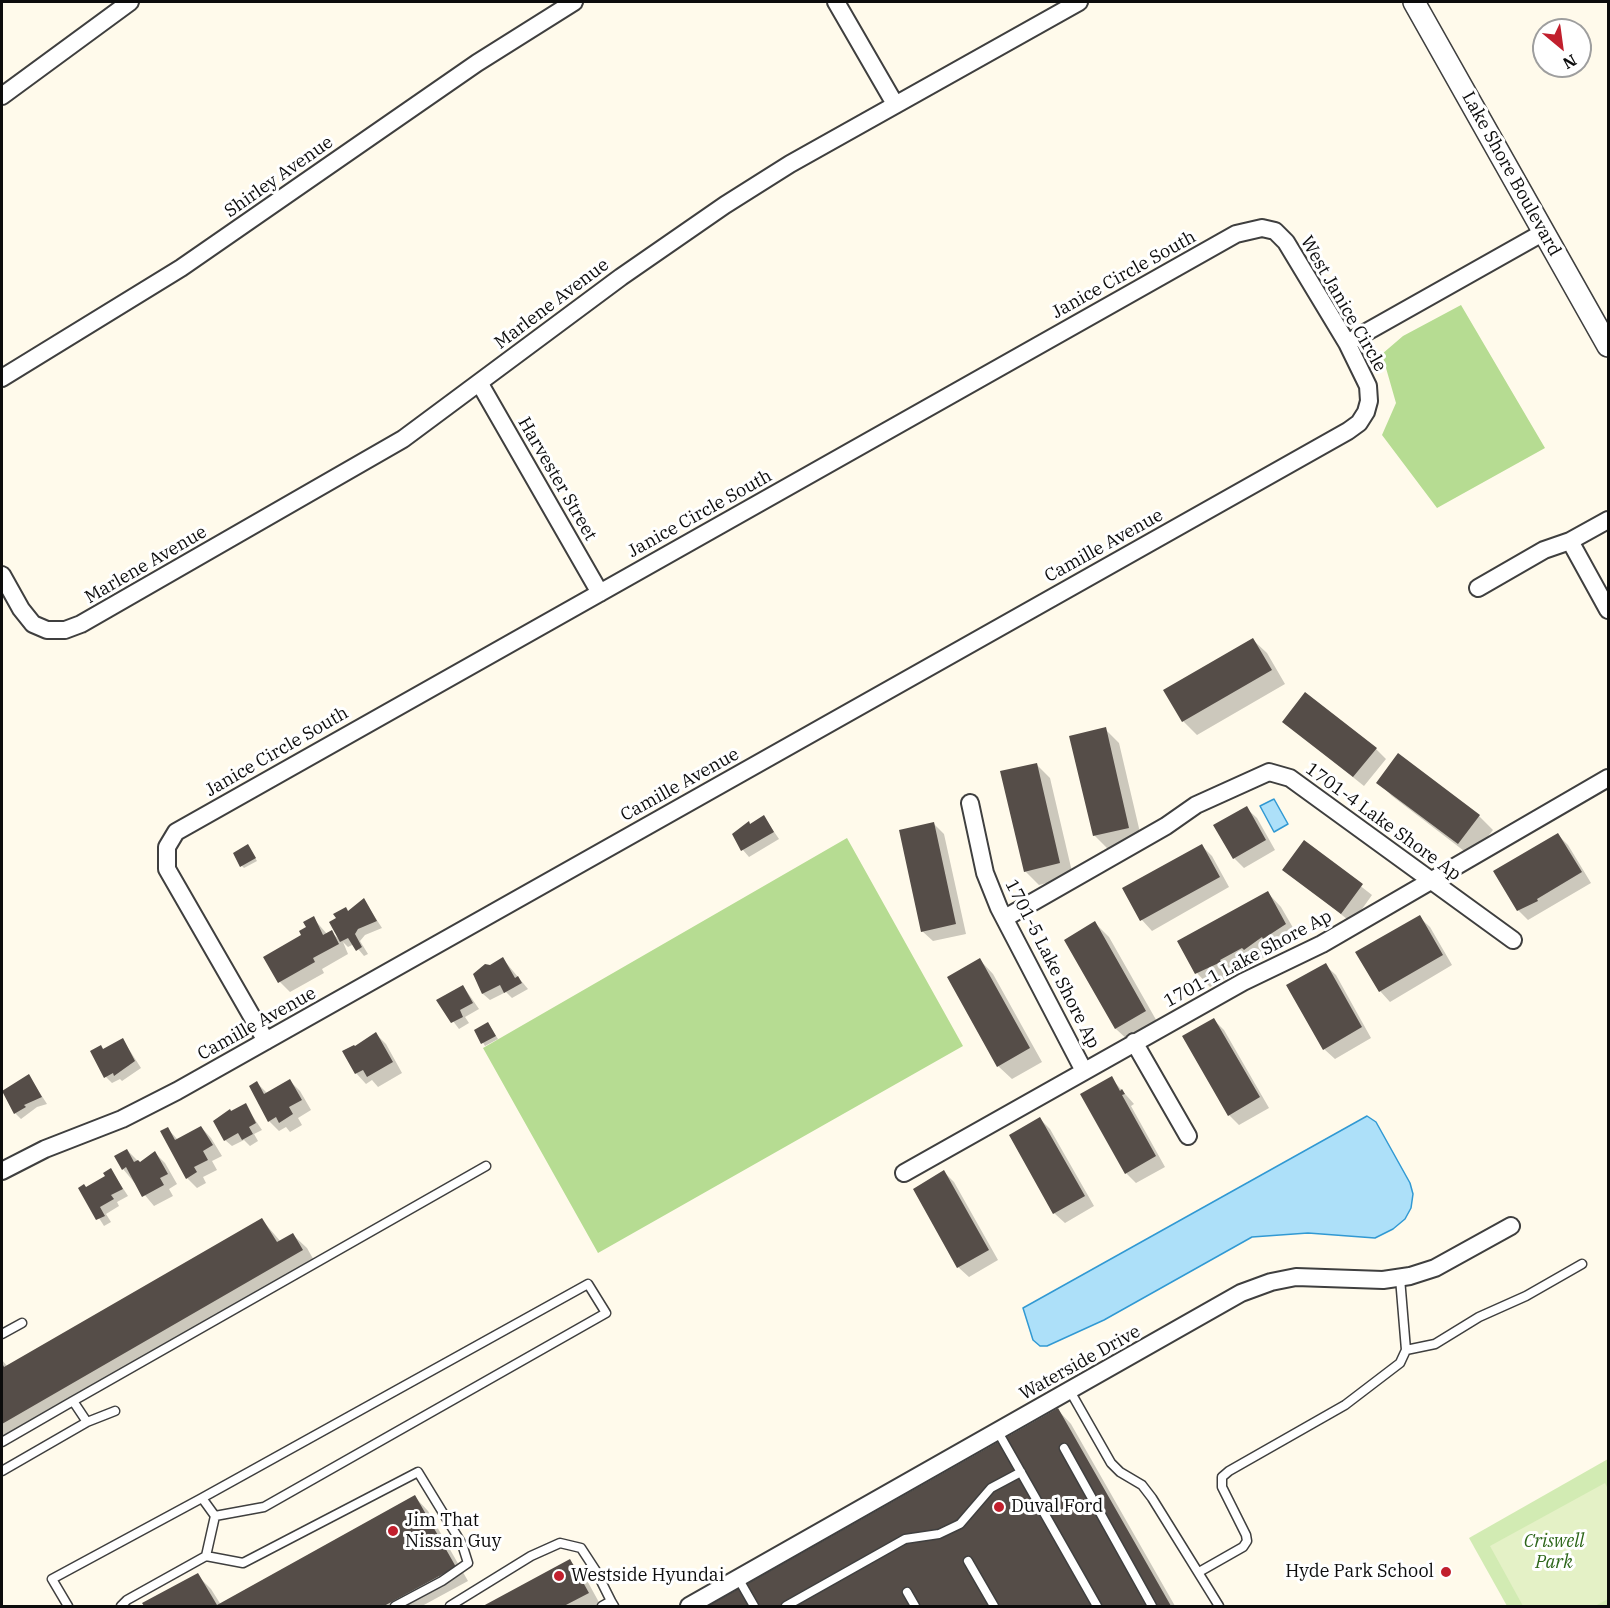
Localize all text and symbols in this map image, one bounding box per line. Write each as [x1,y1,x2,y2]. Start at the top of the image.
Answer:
north arrow [1532,18,1592,78]
text: N [1559,50,1580,74]
street label: Lake Shore Boulevard [1457,88,1565,260]
street label: Shirley Avenue [221,132,337,222]
street label: Janice Circle South [1048,226,1200,324]
street label: West Janice Circle [1295,232,1391,376]
street label: Marlene Avenue [491,254,613,354]
street label: Harvester Street [513,413,601,545]
street label: Janice Circle South [624,465,776,563]
street label: Camille Avenue [1041,505,1167,587]
street label: Marlene Avenue [81,521,211,609]
street label: Janice Circle South [202,702,352,802]
street label: Camille Avenue [617,744,743,826]
street label: 1701-4 Lake Shore Ap [1301,758,1465,886]
street label: 1701-5 Lake Shore Ap [1000,876,1104,1052]
street label: 1701-1 Lake Shore Ap [1160,906,1336,1012]
street label: Camille Avenue [194,983,320,1065]
street label: Waterside Drive [1016,1321,1144,1405]
place label: Duval Ford [1011,1496,1103,1518]
marker: Duval Ford [992,1500,1006,1514]
place label: Jim That Nissan Guy [405,1510,501,1552]
marker: Jim That Nissan Guy [386,1524,400,1538]
park label: Criswell Park [1524,1531,1584,1574]
place label: Hyde Park School [1285,1561,1434,1583]
place label: Westside Hyundai [571,1565,724,1587]
marker: Hyde Park School [1439,1565,1453,1579]
marker: Westside Hyundai [552,1569,566,1583]

